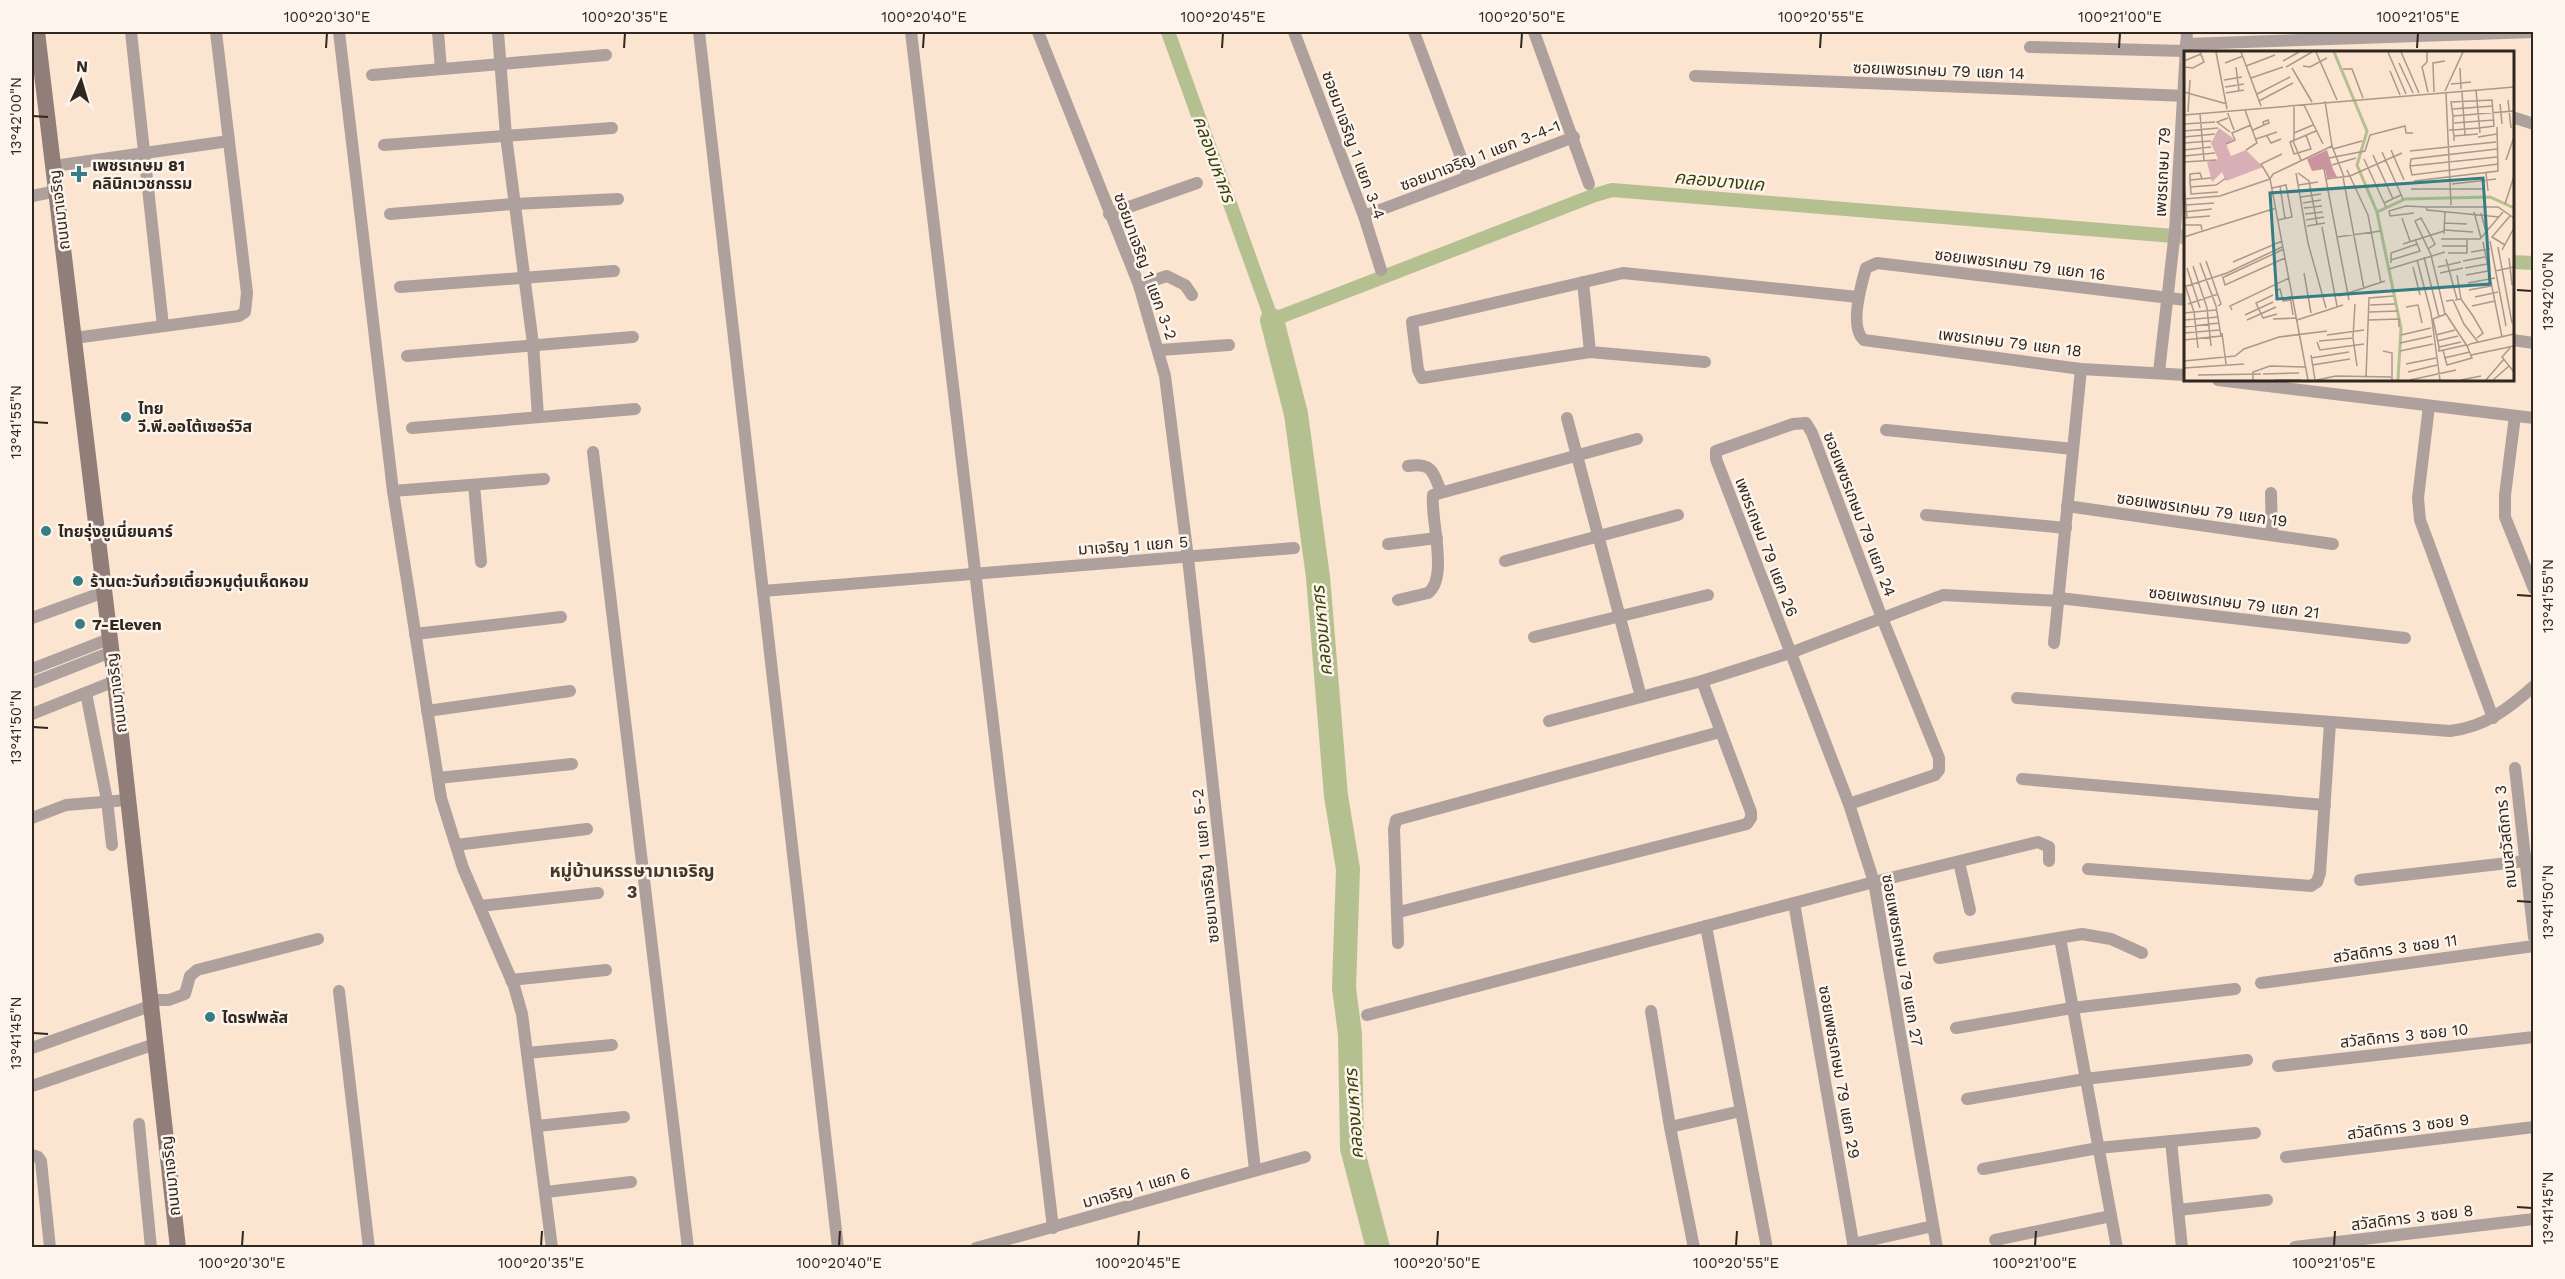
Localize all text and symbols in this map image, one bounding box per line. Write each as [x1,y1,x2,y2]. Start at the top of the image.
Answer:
text: 100°20'30"E [284,8,370,26]
text: 100°20'35"E [582,8,668,26]
text: 100°20'40"E [881,8,967,26]
text: 100°20'45"E [1180,8,1266,26]
text: 100°20'50"E [1479,8,1565,26]
text: 100°20'55"E [1778,8,1864,26]
text: 100°21'00"E [2078,8,2162,26]
text: 100°21'05"E [2376,8,2460,26]
north arrow [51,51,111,111]
inset map [2184,51,2514,381]
text: N [75,57,89,76]
street label: ซอยเพชรเกษม 79 แยก 14 [1853,58,2026,83]
street label: ซอยมาเจริญ 1 แยก 3-4 [1318,68,1389,222]
text: 13°42'00"N [7,77,25,155]
water label: คลองมหาศร [1189,113,1240,206]
street label: ซอยมาเจริญ 1 แยก 3-4-1 [1397,116,1563,195]
street label: เพชรเกษม 79 [2151,126,2174,218]
place label: เพชรเกษม 81 คลินิกเวชกรรม [92,156,192,193]
marker: เพชรเกษม 81 คลินิกเวชกรรม [70,165,88,183]
water label: คลองบางแค [1673,166,1766,195]
street label: ถนนมาเจริญ [45,169,74,251]
street label: ซอยมาเจริญ 1 แยก 3-2 [1110,190,1181,342]
street label: ซอยเพชรเกษม 79 แยก 16 [1933,245,2106,284]
text: 13°42'00"N [2539,252,2557,330]
street label: เพชรเกษม 79 แยก 18 [1937,324,2083,361]
text: 13°41'55"N [7,385,25,459]
place label: ไทย วี.พี.ออโต้เซอร์วิส [138,399,253,436]
marker: ไทย วี.พี.ออโต้เซอร์วิส [119,410,133,424]
street label: ซอยเพชรเกษม 79 แยก 24 [1819,429,1900,599]
street label: เพชรเกษม 79 แยก 26 [1731,475,1802,620]
street label: ซอยเพชรเกษม 79 แยก 19 [2115,488,2289,531]
place label: ไทยรุ่งยูเนี่ยนคาร์ [58,520,173,542]
marker: ไทยรุ่งยูเนี่ยนคาร์ [39,524,53,538]
street label: มาเจริญ 1 แยก 5 [1077,532,1189,559]
text: 13°41'55"N [2539,559,2557,633]
place label: ร้านตะวันก๋วยเตี๋ยวหมูตุ๋นเห็ดหอม [90,570,309,592]
marker: ร้านตะวันก๋วยเตี๋ยวหมูตุ๋นเห็ดหอม [71,574,85,588]
street label: ซอยเพชรเกษม 79 แยก 21 [2147,583,2320,622]
water label: คลองมหาศร [1307,584,1336,677]
place label: 7-Eleven [92,615,162,634]
marker: 7-Eleven [73,617,87,631]
street label: ถนนมาเจริญ [102,652,131,734]
text: 13°41'50"N [7,690,25,764]
street label: ถนนสวัสดิการ 3 [2491,784,2520,890]
street label: ซอยมาเจริญ 1 แยก 5-2 [1188,788,1223,944]
district label: หมู่บ้านหรรษามาเจริญ 3 [549,860,715,902]
text: 13°41'50"N [2539,865,2557,939]
street label: ซอยเพชรเกษม 79 แยก 27 [1878,873,1927,1048]
street label: สวัสดิการ 3 ซอย 11 [2332,930,2458,967]
street label: ซอยเพชรเกษม 79 แยก 29 [1815,984,1864,1160]
text: 13°41'45"N [7,997,25,1070]
place label: ไดรฟพลัส [222,1008,289,1027]
marker: ไดรฟพลัส [203,1010,217,1024]
street label: สวัสดิการ 3 ซอย 10 [2339,1019,2469,1052]
water label: คลองมหาศร [1340,1067,1367,1160]
street label: สวัสดิการ 3 ซอย 9 [2346,1110,2470,1143]
street label: ถนนมาเจริญ [157,1135,184,1217]
street label: มาเจริญ 1 แยก 6 [1080,1163,1192,1212]
text: 13°41'45"N [2539,1172,2557,1245]
street label: สวัสดิการ 3 ซอย 8 [2350,1201,2474,1234]
text: 100°20'30"E [199,1254,285,1272]
text: 100°20'35"E [498,1254,584,1272]
text: 100°20'40"E [796,1254,882,1272]
text: 100°20'45"E [1095,1254,1181,1272]
text: 100°20'50"E [1394,1254,1480,1272]
text: 100°20'55"E [1693,1254,1779,1272]
text: 100°21'00"E [1993,1254,2077,1272]
text: 100°21'05"E [2292,1254,2376,1272]

